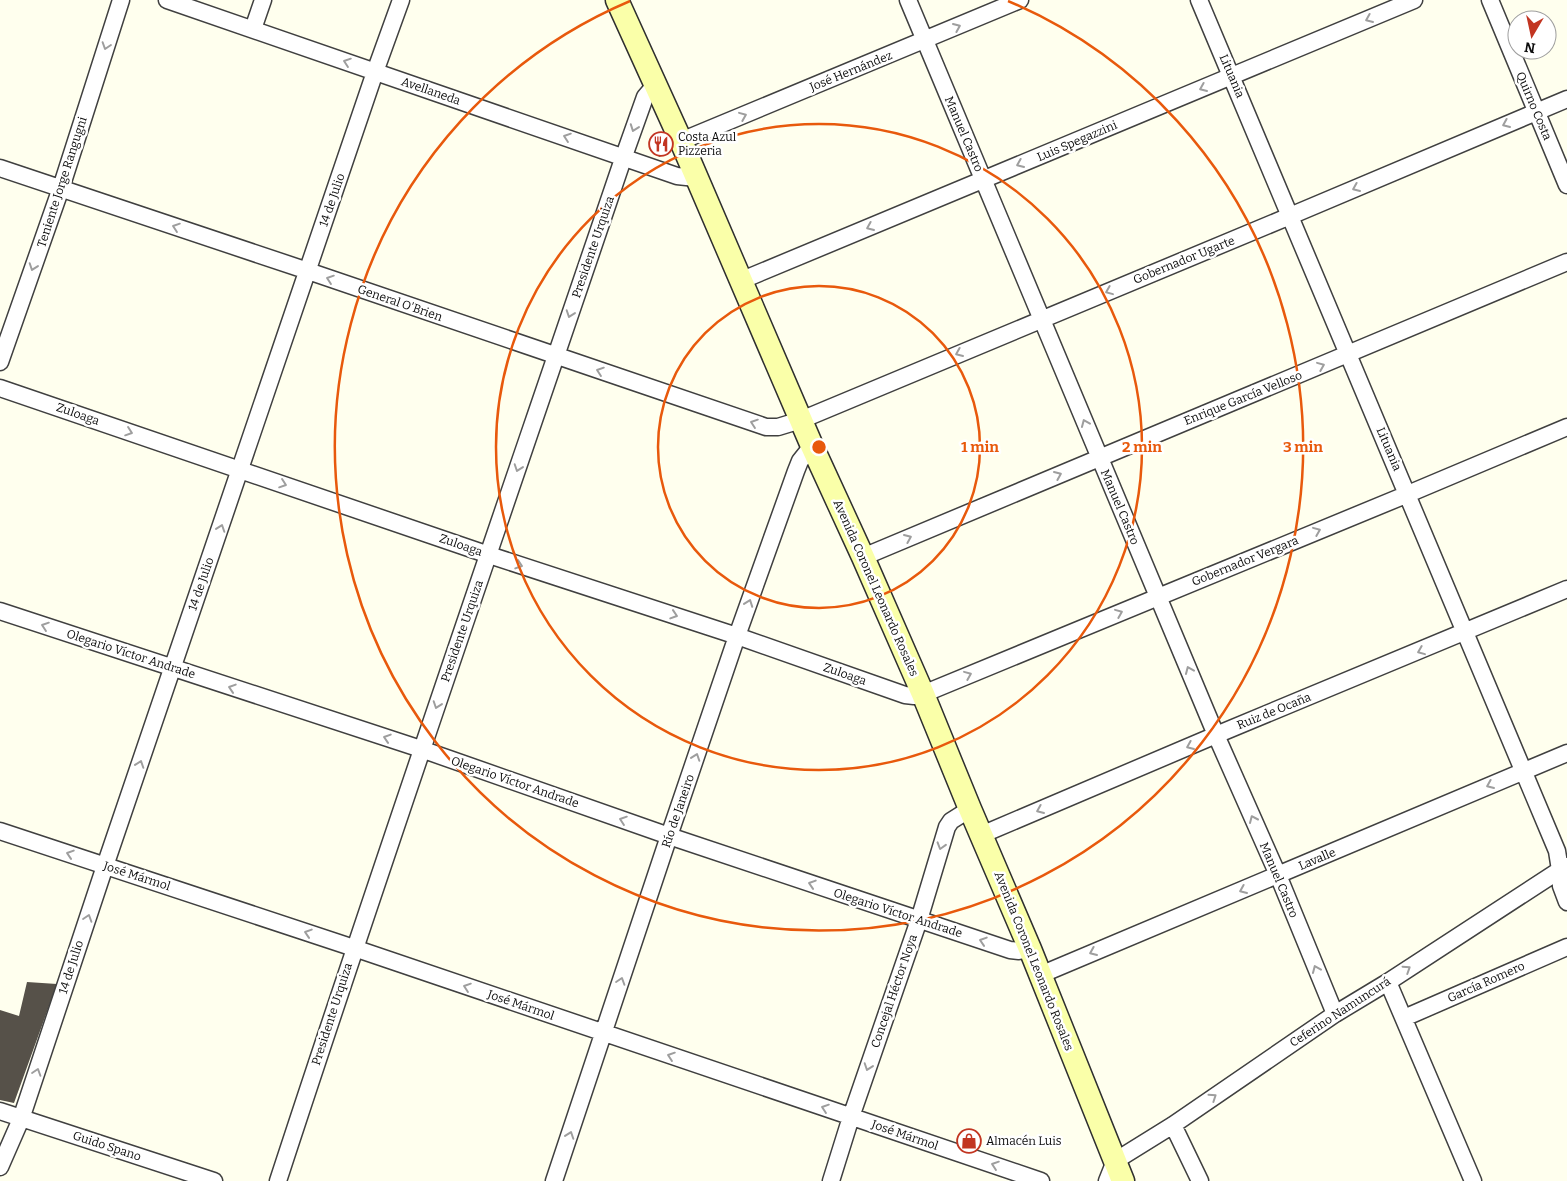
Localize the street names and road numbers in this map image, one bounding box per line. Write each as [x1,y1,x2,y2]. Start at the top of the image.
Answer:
street label: José Hernández [807,48,894,94]
street label: Lituania [1217,52,1248,100]
street label: Quirno Costa [1513,70,1555,143]
street label: Avellaneda [400,74,463,108]
street label: Manuel Castro [942,94,986,174]
street label: Teniente Jorge Rangugni [34,115,90,249]
street label: Luis Spegazzini [1035,118,1119,164]
street label: 14 de Julio [316,171,348,229]
street label: Presidente Urquiza [569,194,617,300]
street label: Gobernador Ugarte [1131,233,1237,287]
street label: General O'Brien [356,282,445,324]
street label: Enrique García Velloso [1182,368,1304,428]
street label: Zuloaga [55,400,102,428]
street label: Lituania [1374,425,1405,473]
street label: Manuel Castro [1098,467,1142,547]
street label: Avenida Coronel Leonardo Rosales [831,497,922,679]
street label: Zuloaga [438,531,485,559]
street label: Gobernador Vergara [1190,533,1301,589]
street label: 14 de Julio [185,555,217,613]
street label: Presidente Urquiza [438,578,486,684]
street label: Olegario Víctor Andrade [65,627,197,681]
street label: Zuloaga [822,660,869,688]
street label: Ruiz de Ocaña [1235,690,1313,732]
street label: Olegario Víctor Andrade [449,753,581,811]
street label: Río de Janeiro [659,772,697,850]
street label: Manuel Castro [1257,840,1301,920]
street label: Lavalle [1296,845,1338,873]
street label: José Mármol [101,858,173,894]
street label: Avenida Coronel Leonardo Rosales [992,869,1077,1053]
street label: Olegario Víctor Andrade [832,886,964,940]
street label: Concejal Héctor Noya [868,932,920,1050]
street label: 14 de Julio [56,938,86,996]
street label: García Romero [1445,959,1527,1005]
street label: Presidente Urquiza [309,961,355,1067]
street label: Ceferino Namuncurá [1287,974,1393,1050]
street label: José Mármol [485,987,557,1023]
street label: José Mármol [869,1117,941,1153]
street label: Guido Spano [71,1128,143,1164]

